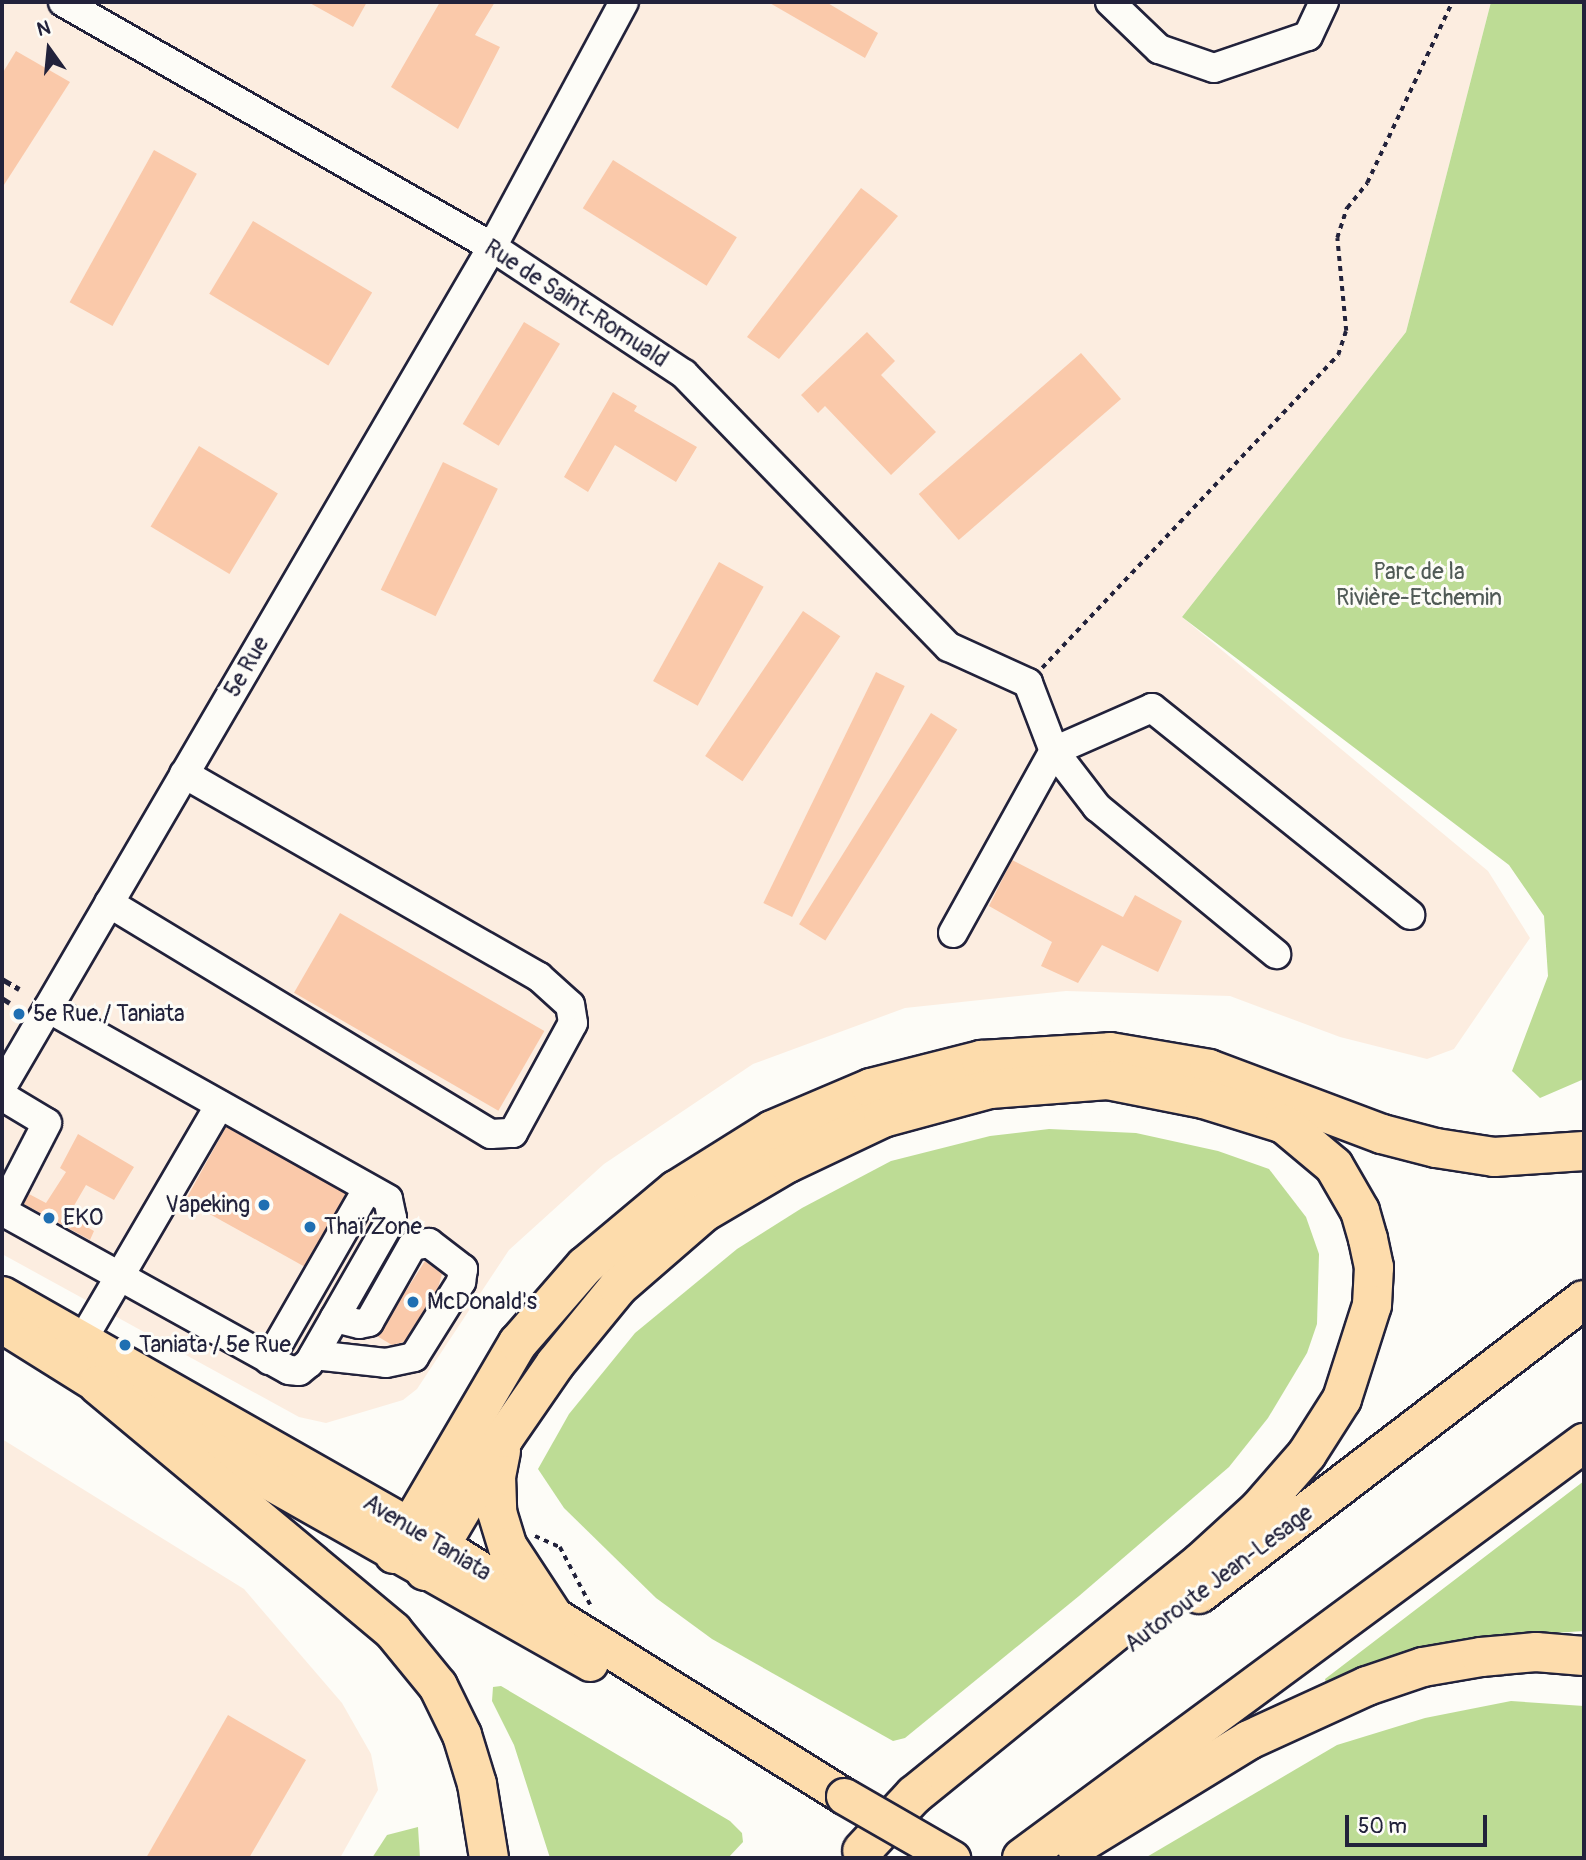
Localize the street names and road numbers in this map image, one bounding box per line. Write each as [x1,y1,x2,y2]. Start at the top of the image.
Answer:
street label: Rue de Saint-Romuald [479,234,673,374]
street label: 5e Rue [219,632,275,702]
street label: Avenue Taniata [358,1489,496,1587]
street label: Autoroute Jean-Lesage [1120,1499,1318,1659]

